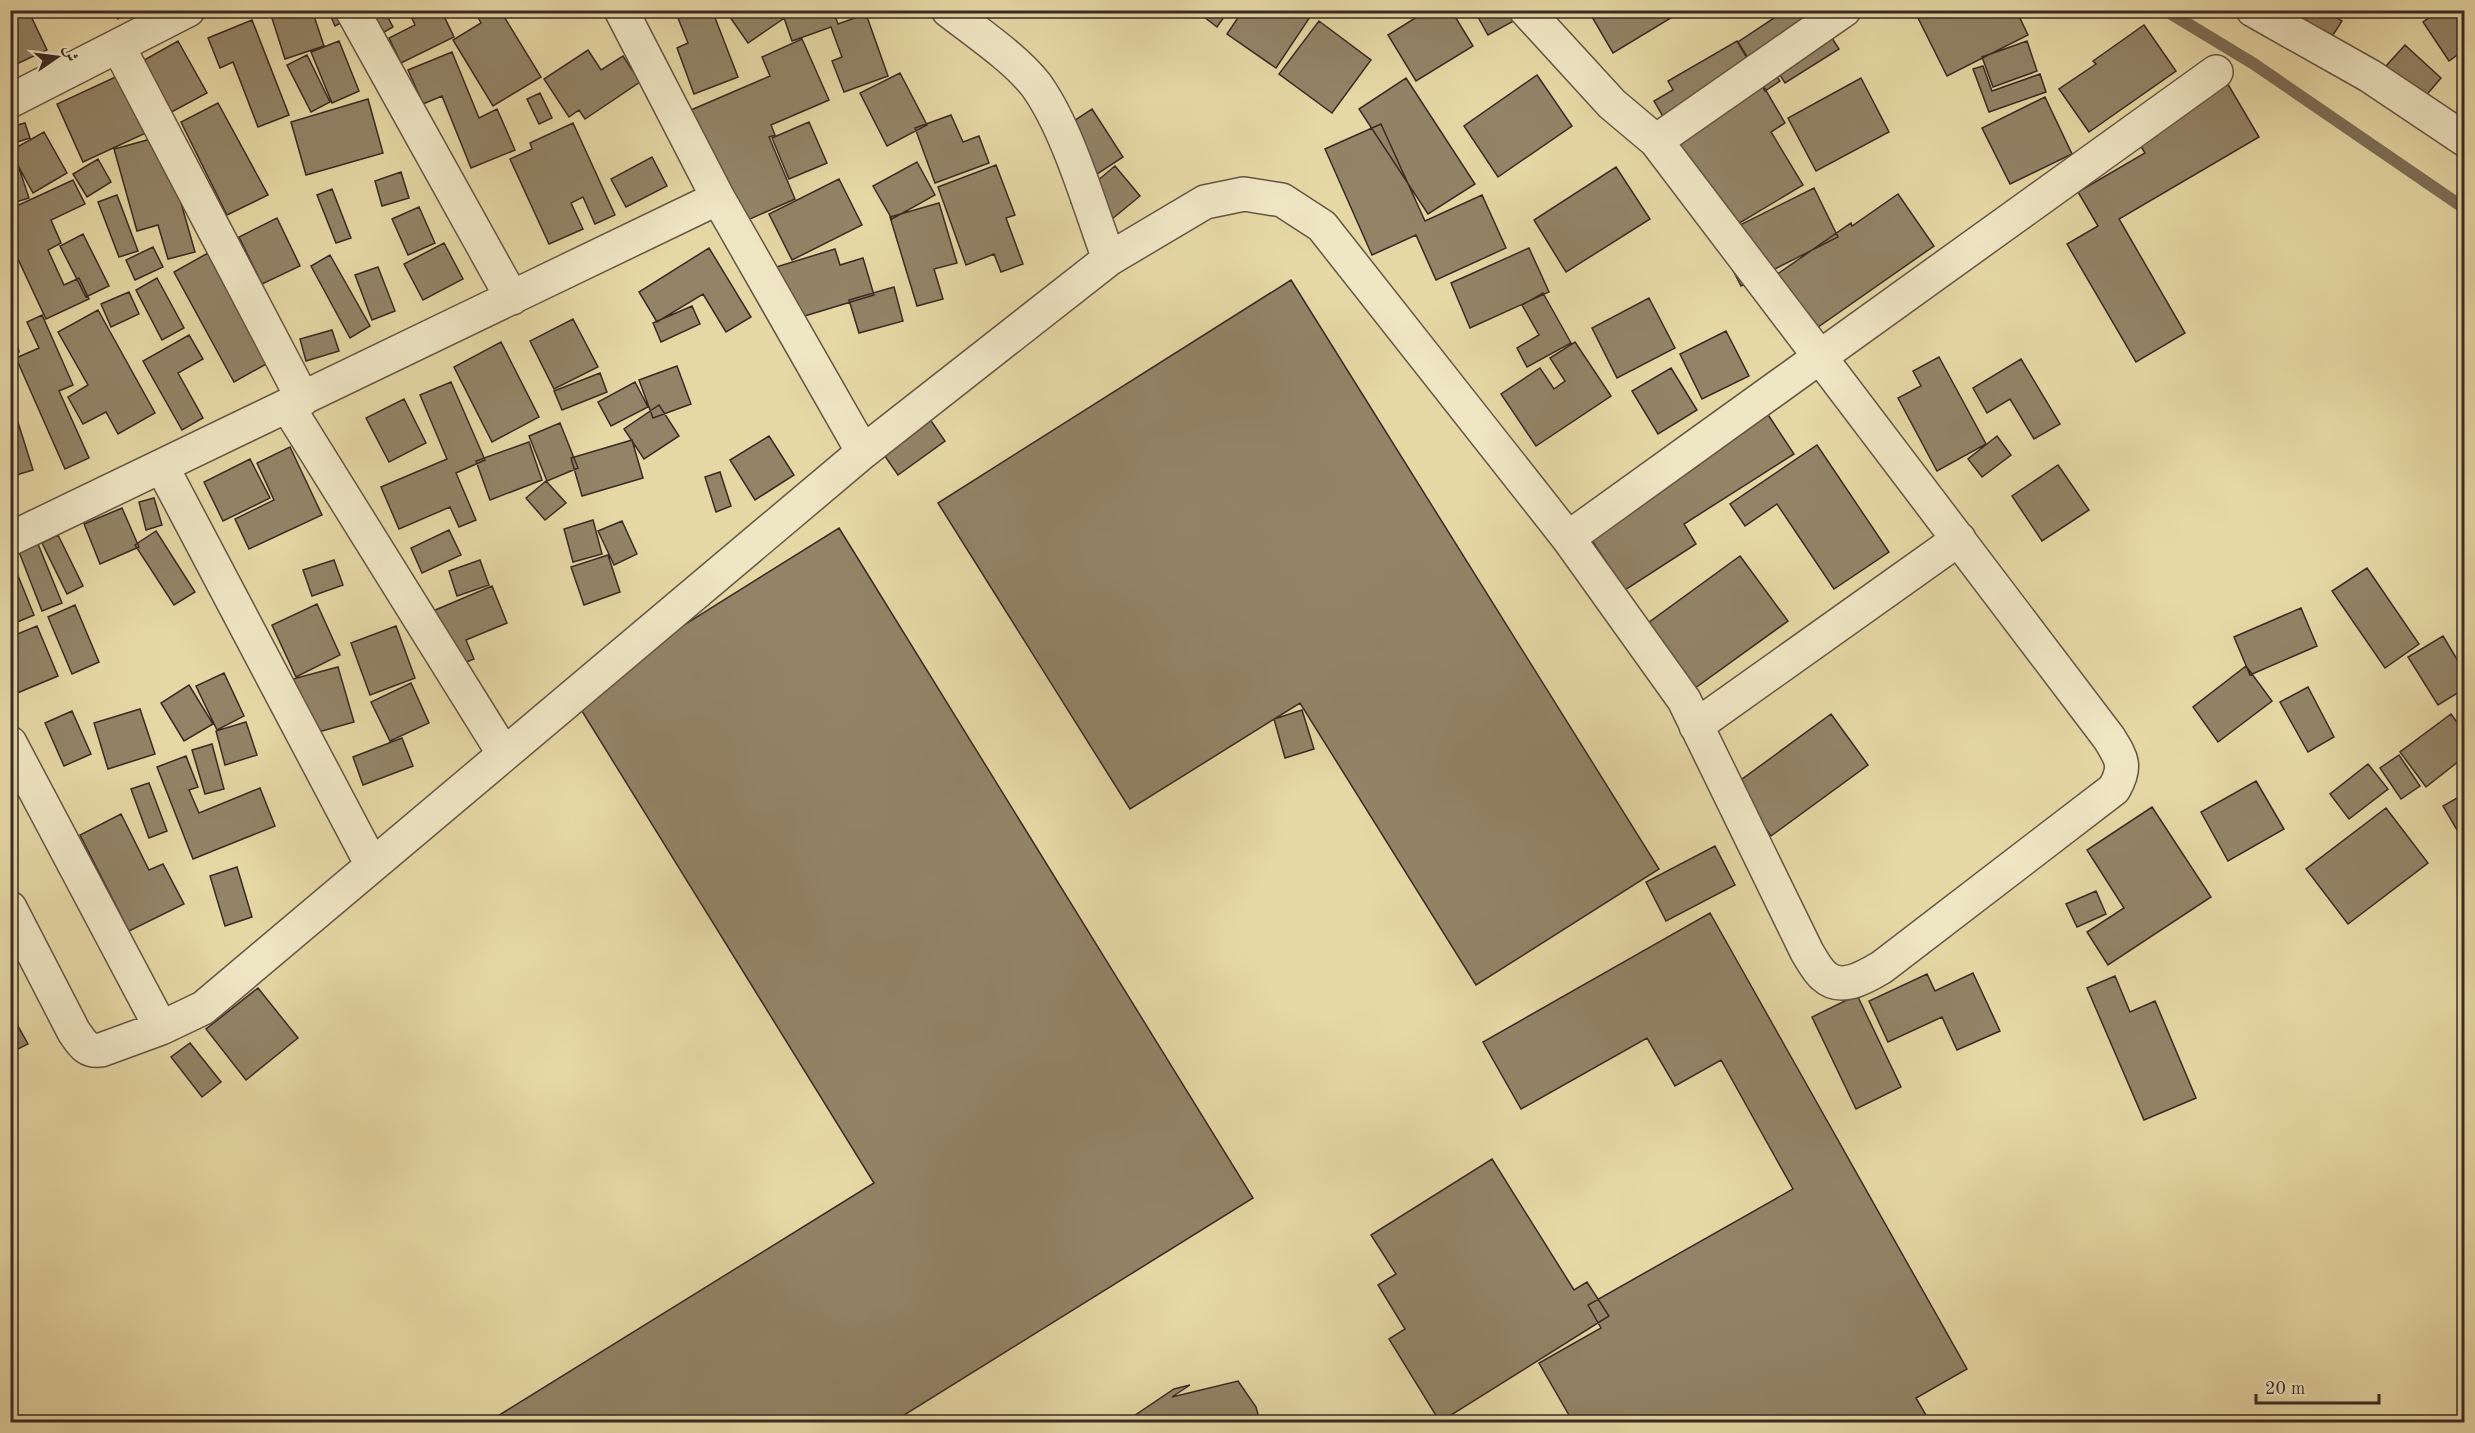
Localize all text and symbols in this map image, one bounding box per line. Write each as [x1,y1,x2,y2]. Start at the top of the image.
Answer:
north arrow [27,27,87,87]
text: ش [60,44,79,63]
scale bar [2256,1367,2379,1405]
text: 20 m [2265,1380,2305,1398]

